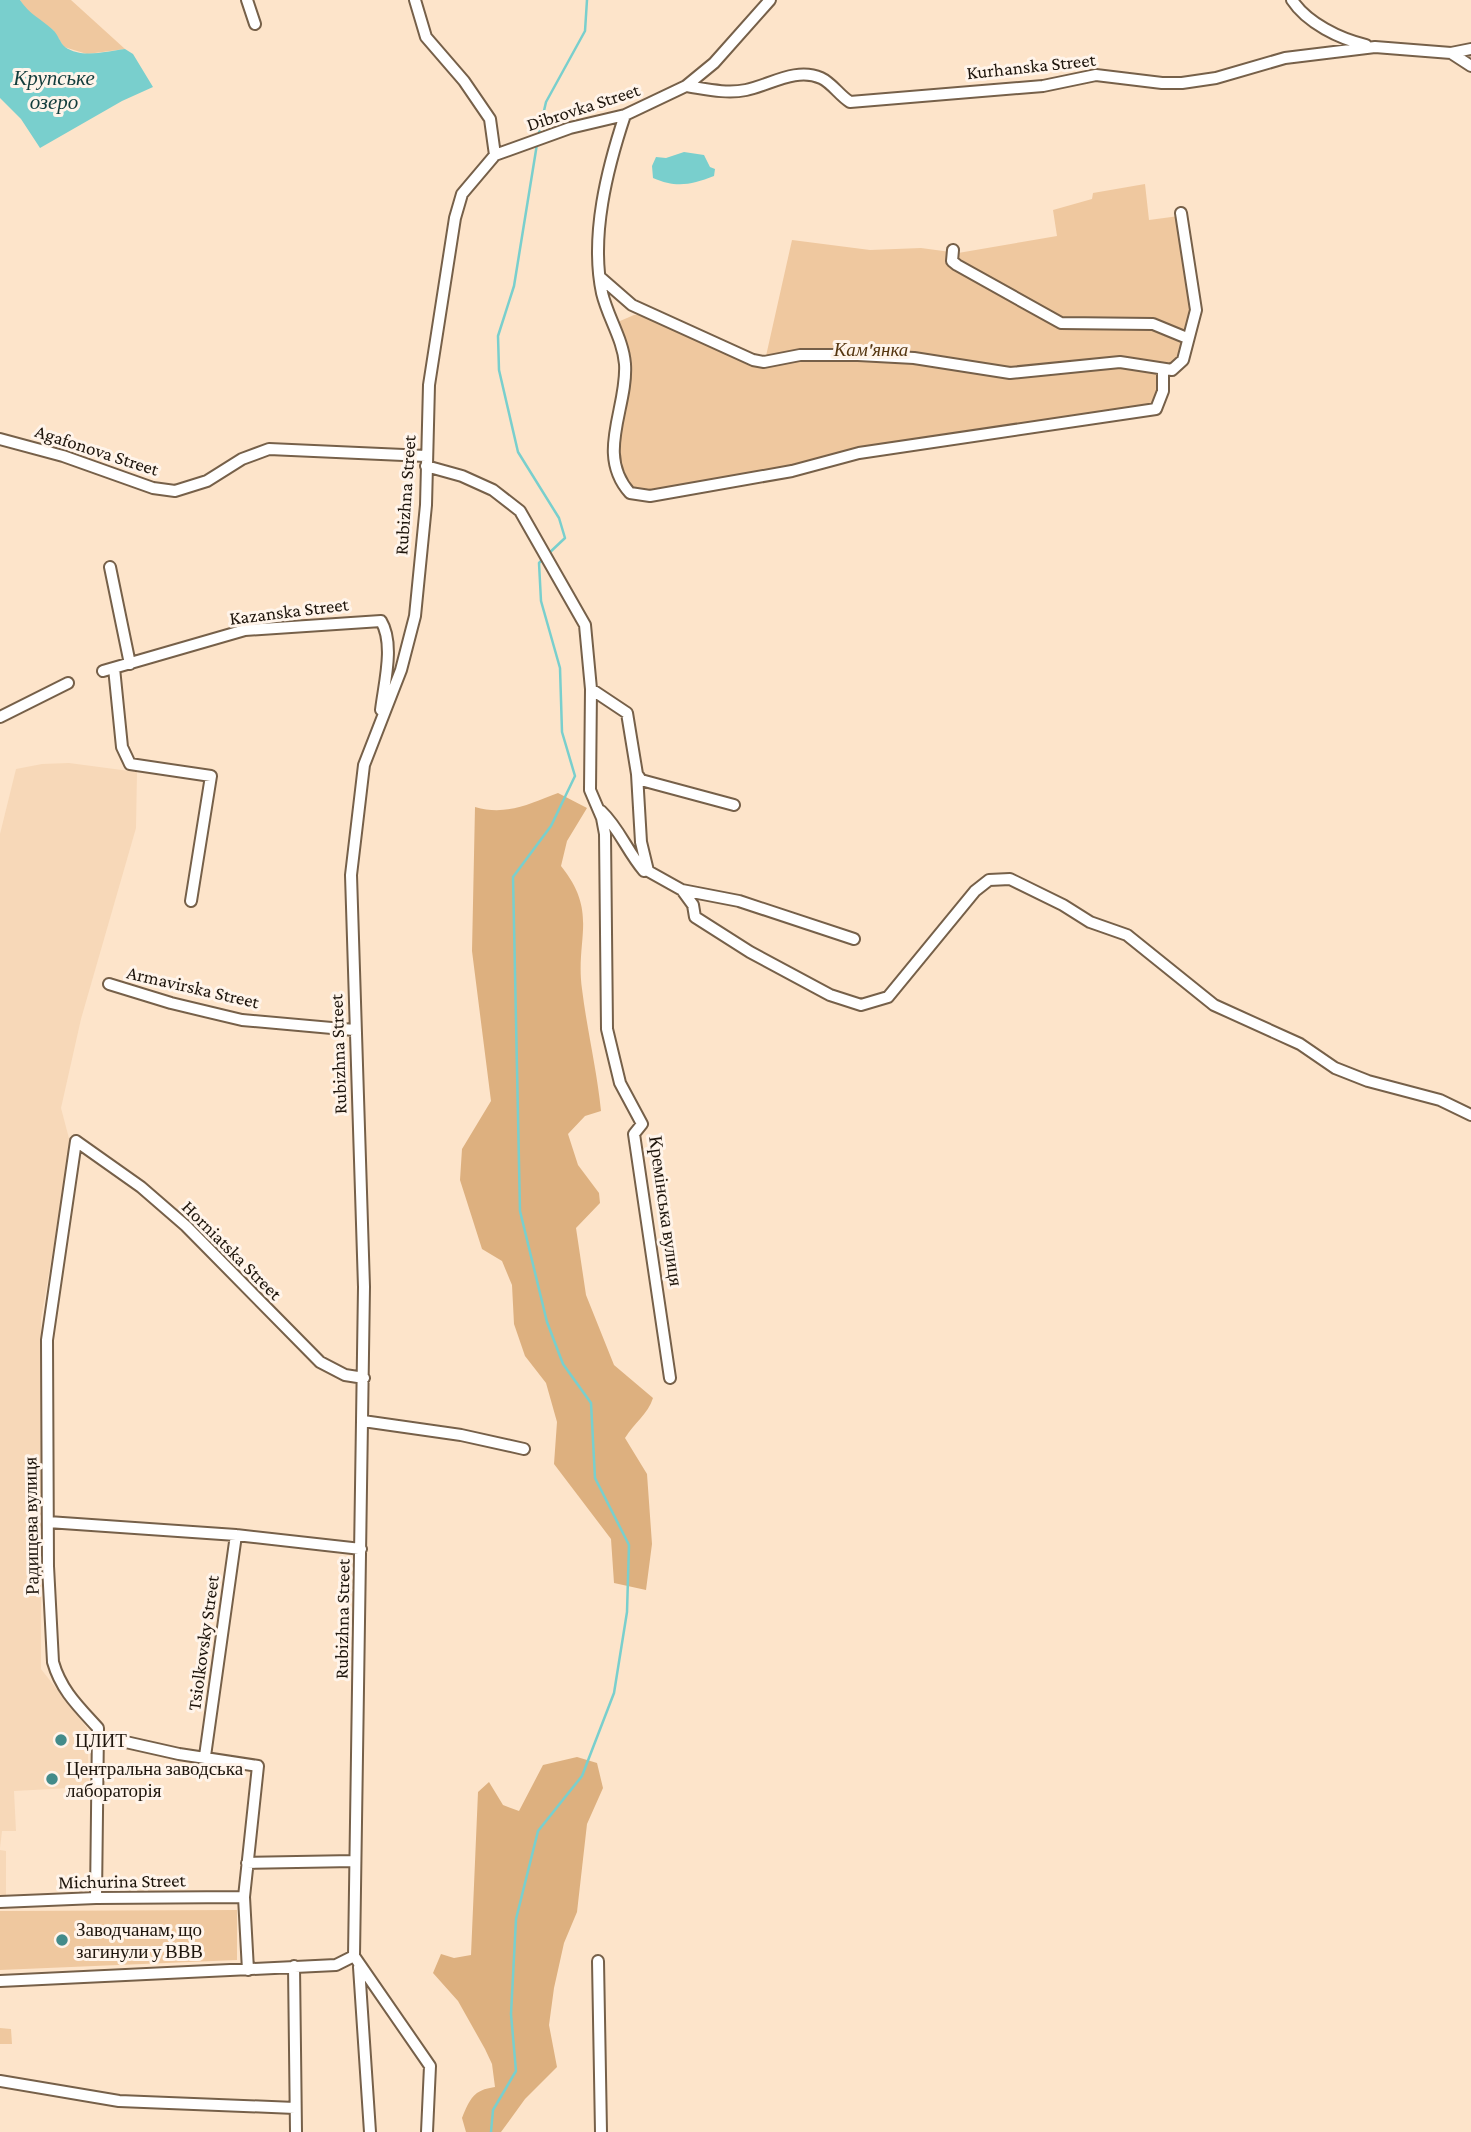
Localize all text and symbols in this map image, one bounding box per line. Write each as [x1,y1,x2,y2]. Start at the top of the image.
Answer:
street label: Kurhanska Street [965,49,1097,83]
water label: Крупське озеро [12,66,95,114]
street label: Dibrovka Street [524,79,643,135]
park label: Кам'янка [833,339,908,360]
street label: Agafonova Street [33,420,162,480]
street label: Rubizhna Street [390,433,420,556]
street label: Kazanska Street [228,593,350,629]
street label: Armavirska Street [125,962,262,1013]
street label: Rubizhna Street [325,993,351,1115]
street label: Кремінська вулиця [645,1134,687,1288]
street label: Horniatska Street [178,1196,287,1305]
street label: Радищева вулиця [19,1456,43,1595]
street label: Rubizhna Street [330,1558,354,1679]
street label: Tsiolkovsky Street [183,1573,223,1712]
place label: ЦЛИТ [75,1730,127,1751]
marker: ЦЛИТ [53,1732,69,1748]
place label: Центральна заводська лабораторія [66,1758,244,1801]
marker: Центральна заводська лабораторія [44,1771,60,1787]
street label: Michurina Street [58,1869,187,1893]
place label: Заводчанам, що загинули у ВВВ [76,1919,203,1962]
marker: Заводчанам, що загинули у ВВВ [54,1932,70,1948]

